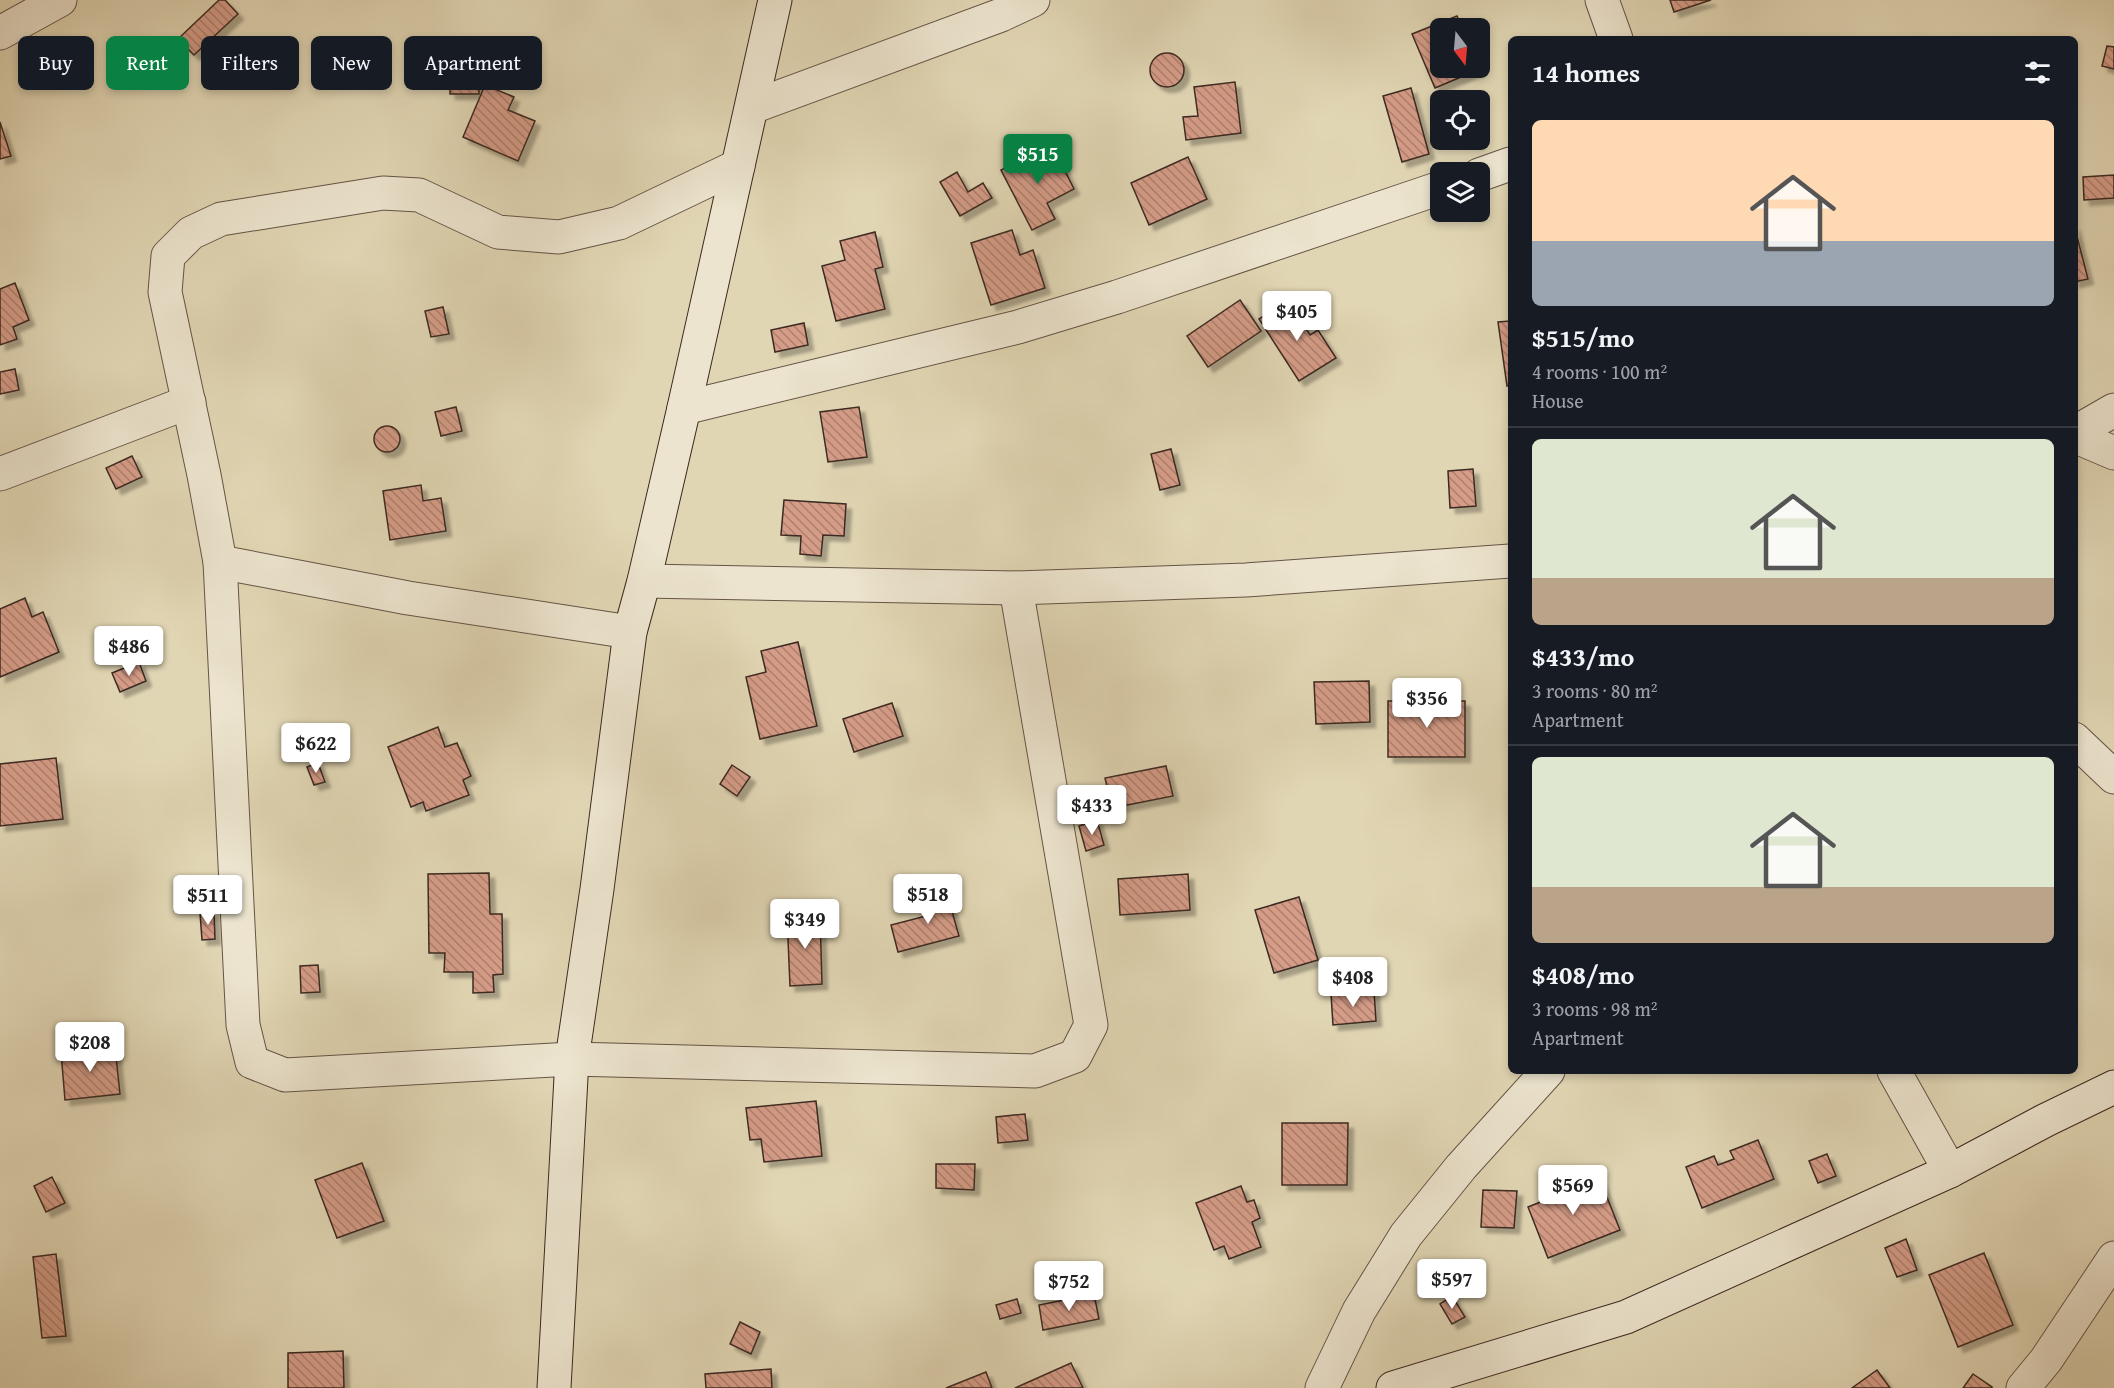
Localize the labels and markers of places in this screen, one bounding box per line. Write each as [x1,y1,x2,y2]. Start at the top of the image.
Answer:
pin: $515 [1002,134,1074,185]
pin: $405 [1261,291,1333,342]
pin: $486 [93,626,165,677]
pin: $356 [1391,678,1463,729]
pin: $622 [280,723,352,774]
pin: $433 [1056,785,1128,836]
pin: $518 [892,874,964,925]
pin: $511 [172,875,244,926]
pin: $349 [769,899,841,950]
pin: $408 [1317,957,1389,1008]
pin: $208 [54,1022,126,1073]
pin: $569 [1537,1165,1609,1216]
pin: $597 [1416,1259,1488,1310]
pin: $752 [1033,1261,1105,1312]

